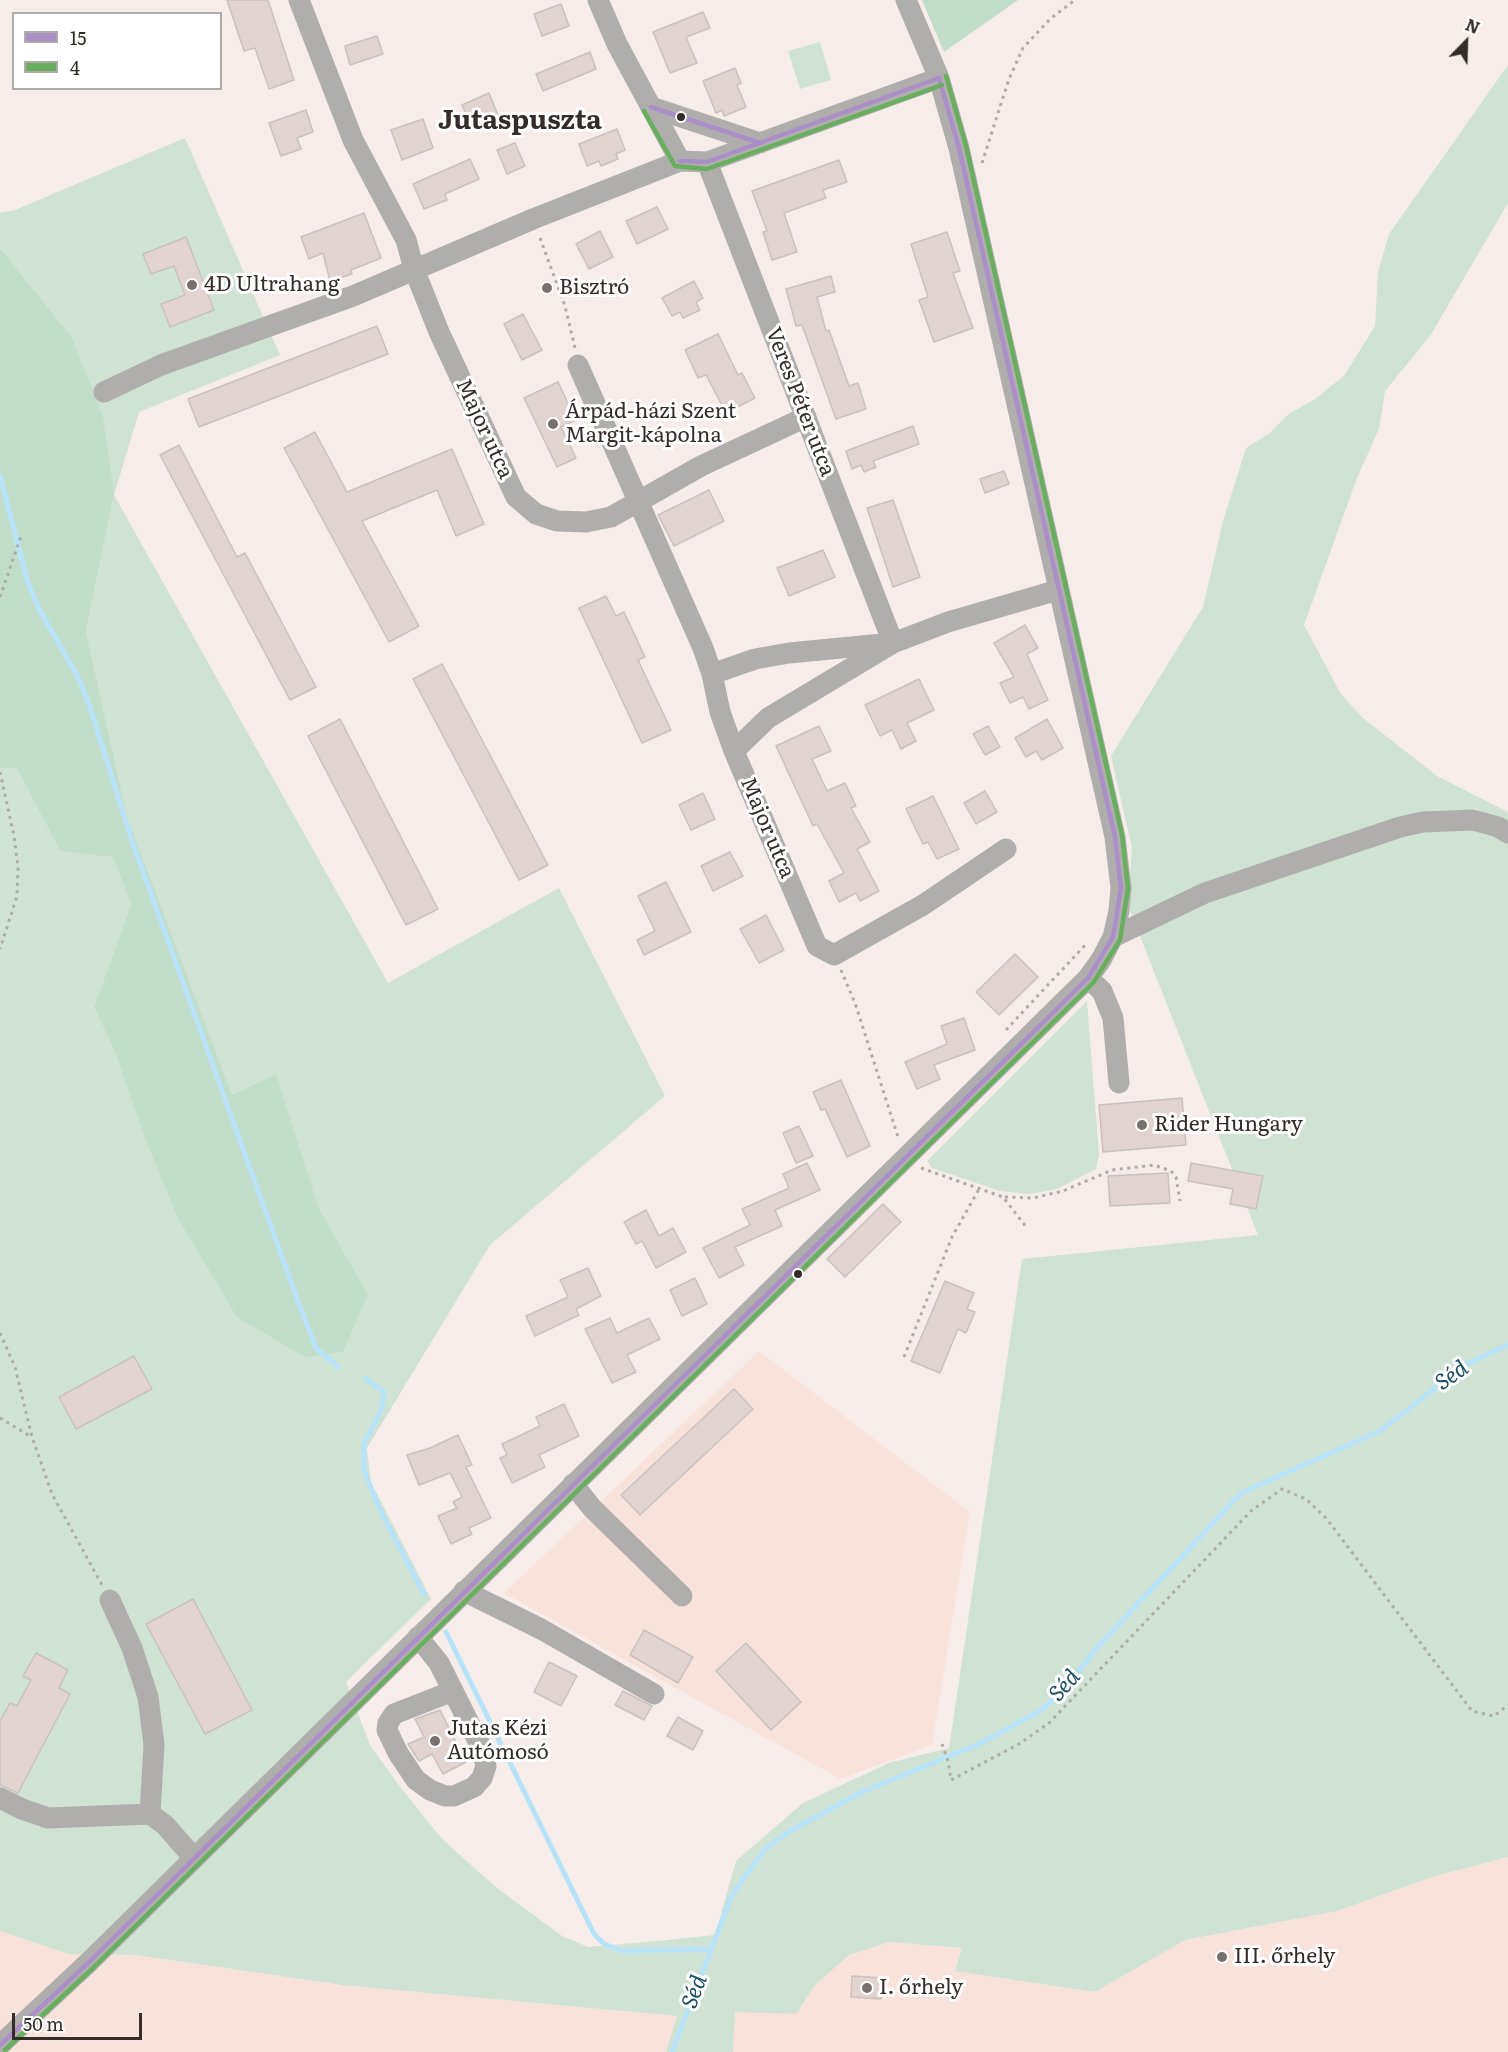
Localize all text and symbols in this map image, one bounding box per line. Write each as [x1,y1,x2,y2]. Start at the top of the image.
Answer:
legend [12,12,222,90]
north arrow [1436,12,1496,72]
text: N [1462,12,1484,39]
text: 15 [70,24,86,51]
text: 4 [70,54,80,81]
district label: Jutaspuszta [438,105,602,137]
unlabelled marker [675,111,687,123]
place label: 4D Ultrahang [204,272,340,298]
place label: Bisztró [559,275,629,301]
marker: 4D Ultrahang [185,278,199,292]
marker: Bisztró [540,281,554,295]
street label: Veres Péter utca [760,324,840,480]
street label: Major utca [450,375,518,483]
place label: Árpád-házi Szent Margit-kápolna [565,399,736,449]
marker: Árpád-házi Szent Margit-kápolna [546,417,560,431]
street label: Major utca [734,774,800,882]
place label: Rider Hungary [1154,1112,1303,1138]
marker: Rider Hungary [1135,1118,1149,1132]
unlabelled marker [792,1268,804,1280]
water label: Séd [1431,1355,1473,1397]
water label: Séd [1044,1665,1086,1707]
place label: Jutas Kézi Autómosó [447,1716,549,1766]
marker: Jutas Kézi Autómosó [428,1734,442,1748]
place label: III. őrhely [1234,1944,1335,1970]
marker: III. őrhely [1215,1950,1229,1964]
water label: Séd [677,1971,713,2013]
place label: I. őrhely [879,1975,963,2001]
marker: I. őrhely [860,1981,874,1995]
scale bar [15,2001,146,2039]
text: 50 m [23,2010,64,2037]

